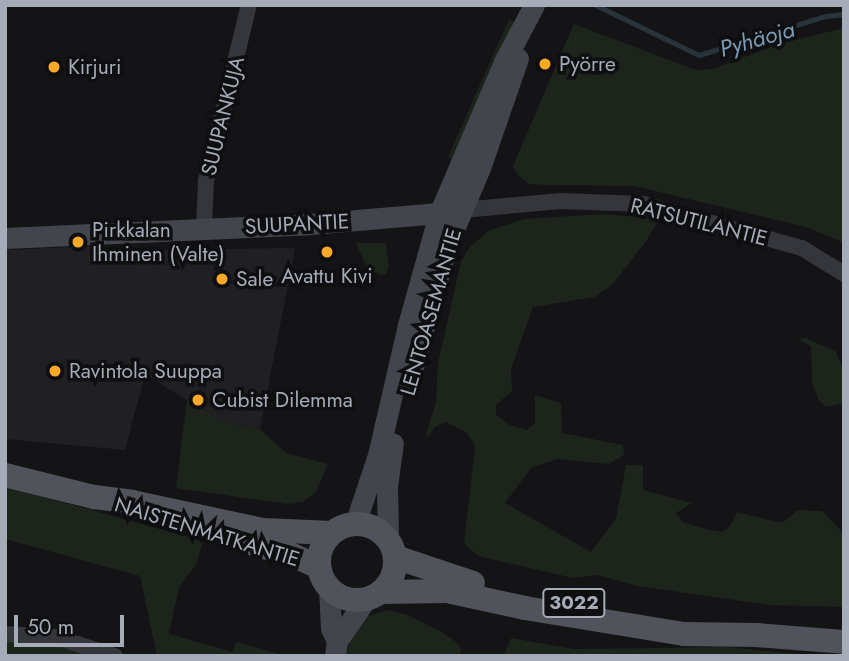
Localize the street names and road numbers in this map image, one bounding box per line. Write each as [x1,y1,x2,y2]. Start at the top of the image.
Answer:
street label: SUUPANKUJA [196,54,250,178]
street label: RATSUTILANTIE [628,193,770,251]
street label: SUUPANTIE [244,209,350,239]
street label: LENTOASEMANTIE [395,226,467,398]
street label: NAISTENMATKANTIE [112,492,302,572]
road number: 3022 [541,588,607,618]

